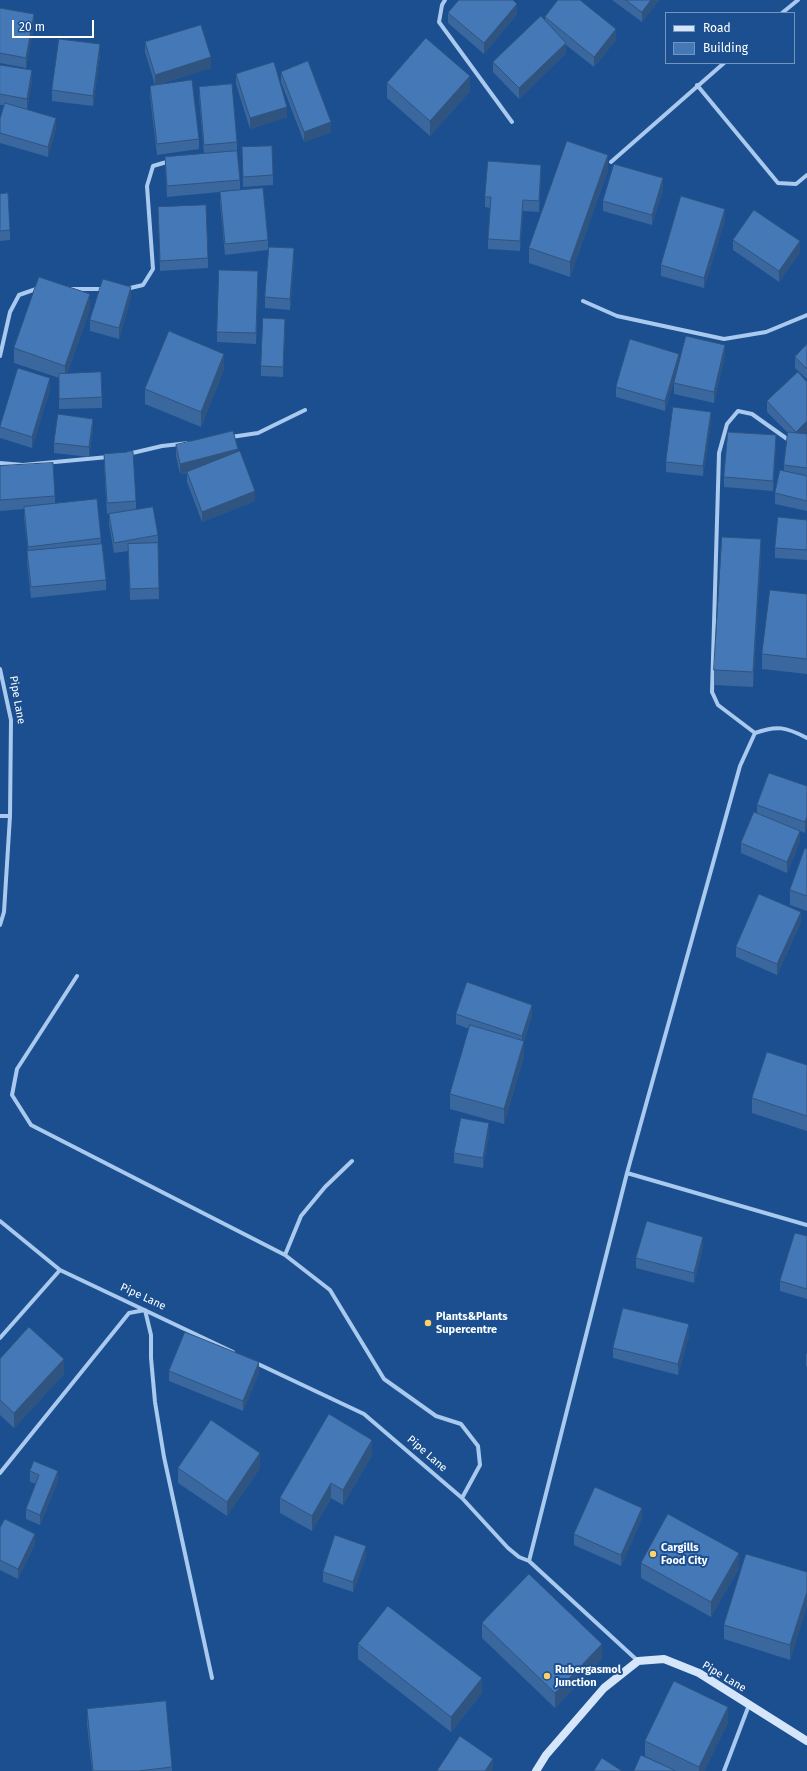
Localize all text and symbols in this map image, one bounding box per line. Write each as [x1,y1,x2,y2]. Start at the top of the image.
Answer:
scale bar [14,12,96,38]
legend [665,12,795,64]
text: 20 m [19,20,45,34]
text: Road [703,21,731,35]
text: Building [703,41,748,55]
street label: Pipe Lane [6,675,28,725]
street label: Pipe Lane [118,1281,168,1313]
place label: Plants&Plants Supercentre [436,1310,508,1336]
marker: Plants&Plants Supercentre [423,1318,433,1328]
street label: Pipe Lane [404,1433,450,1475]
place label: Cargills Food City [661,1541,707,1567]
marker: Cargills Food City [648,1549,658,1559]
street label: Pipe Lane [700,1659,748,1695]
place label: Rubergasmol Junction [555,1663,621,1689]
marker: Rubergasmol Junction [542,1671,552,1681]

